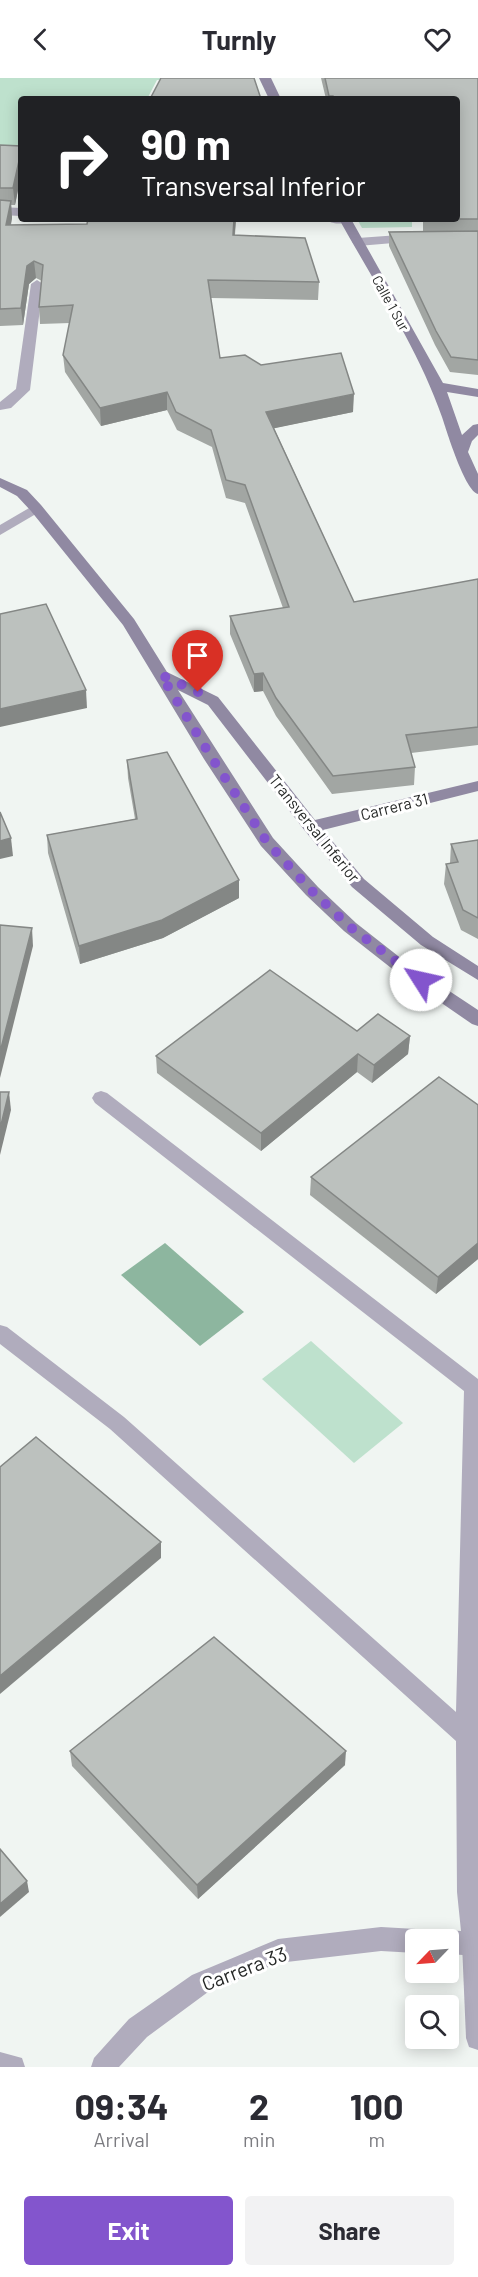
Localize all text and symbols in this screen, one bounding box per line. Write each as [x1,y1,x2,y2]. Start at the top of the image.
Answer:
icon: back [24,23,57,56]
text: Turnly [202,23,276,55]
icon: heart [421,23,454,56]
text: 90 m [141,118,231,168]
icon: right [42,120,120,198]
text: Transversal Inferior [141,169,366,201]
street label: Calle 1 Sur [369,272,413,334]
pin [172,630,223,692]
icon: arrive [181,639,214,672]
street label: Transversal Inferior [266,770,364,886]
street label: Carrera 31 [358,788,430,824]
position arrow [389,948,453,1012]
north arrow [405,1929,459,1983]
map controls [405,1929,459,2049]
street label: Carrera 33 [198,1941,290,1995]
button: search [405,1995,459,2049]
text: 09:34 [74,2084,168,2127]
text: 2 [249,2084,269,2127]
text: 100 [350,2084,404,2127]
text: Arrival [93,2127,149,2151]
text: min [243,2127,275,2151]
text: m [368,2127,385,2151]
button: Exit [24,2196,233,2265]
button: Share [245,2196,454,2265]

